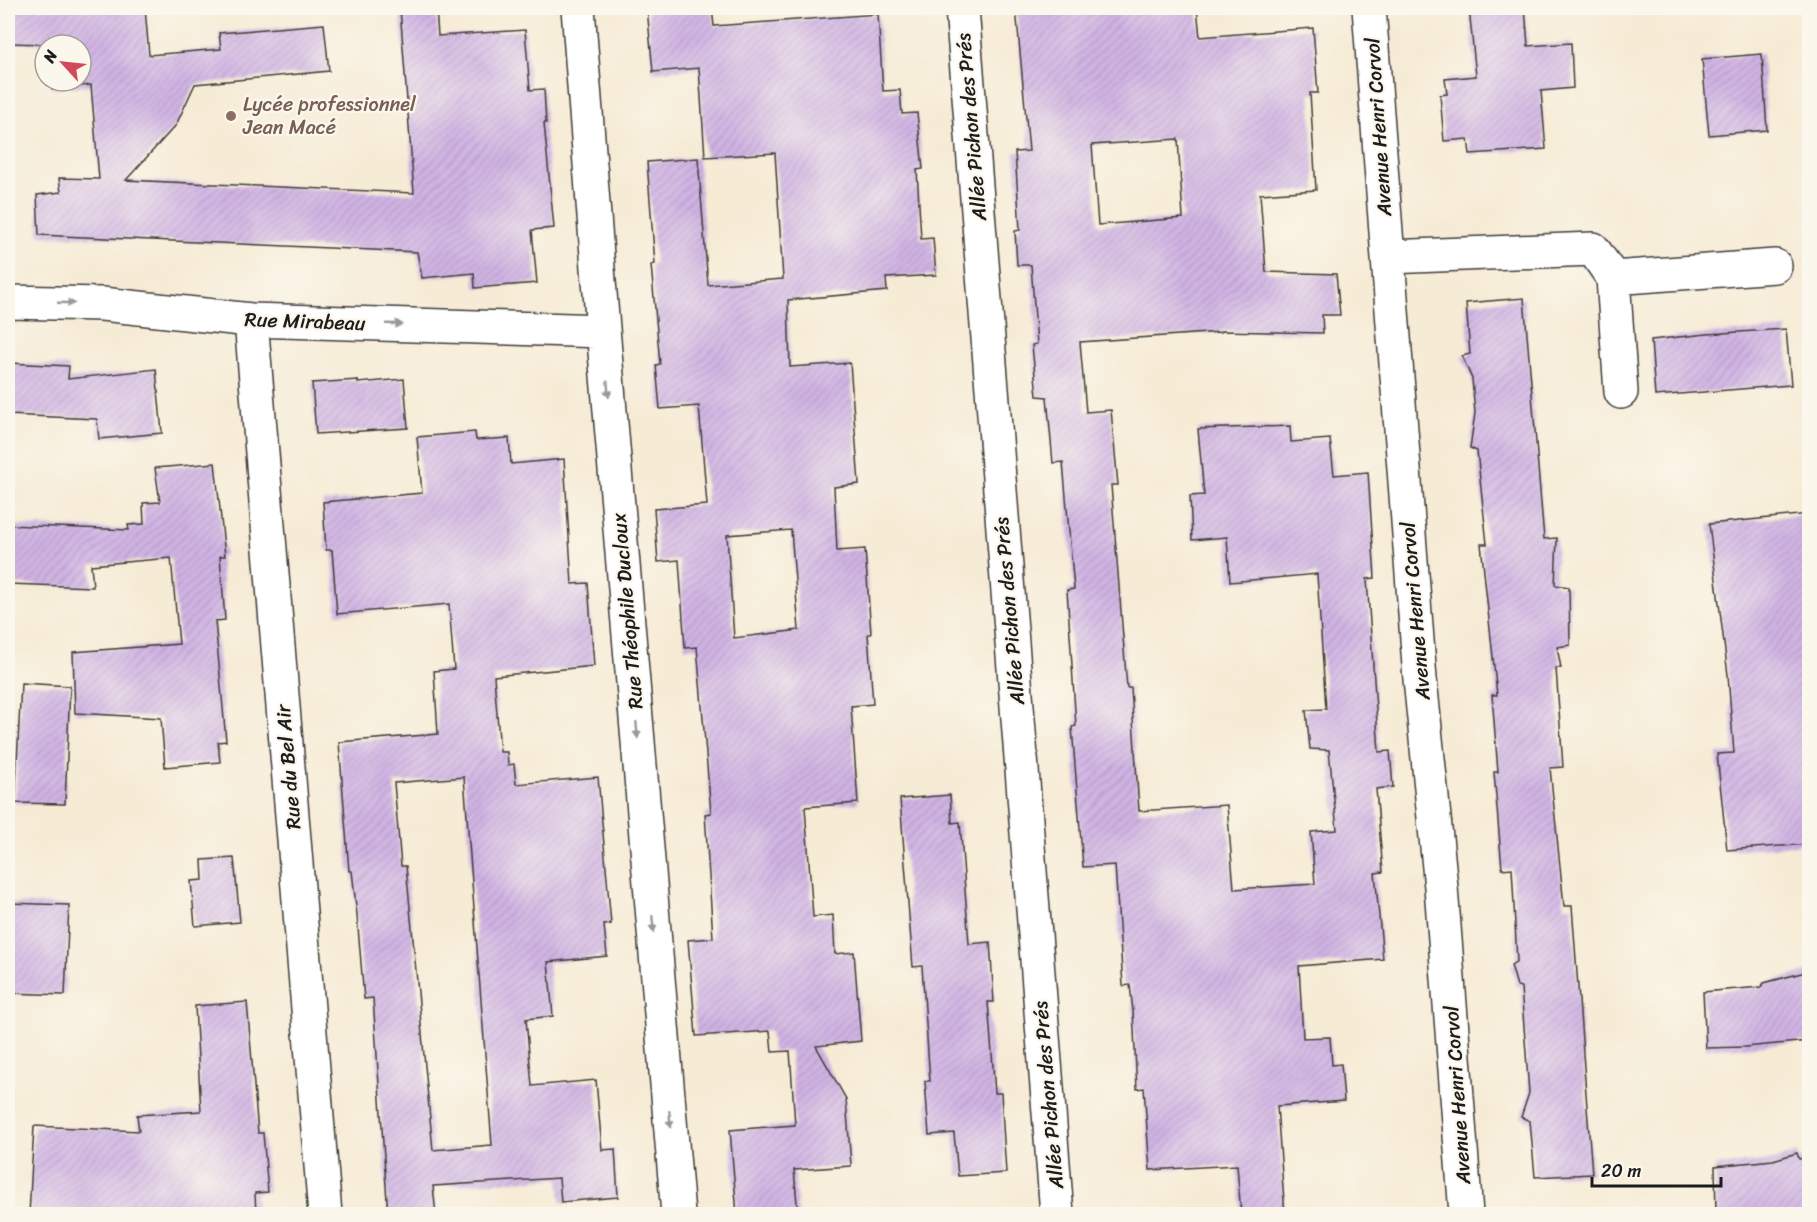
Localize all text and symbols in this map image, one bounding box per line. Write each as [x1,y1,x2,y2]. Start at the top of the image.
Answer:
street label: Allée Pichon des Prés [946,31,997,223]
north arrow [33,33,93,93]
street label: Avenue Henri Corvol [1355,35,1402,218]
text: N [34,44,66,69]
place label: Lycée professionnel Jean Macé [242,87,417,145]
marker: Lycée professionnel Jean Macé [224,109,238,123]
one-way arrow [56,299,75,308]
street label: Rue Mirabeau [244,302,366,341]
one-way arrow [384,320,403,329]
one-way arrow [604,380,613,399]
street label: Rue Théophile Ducloux [601,511,654,711]
street label: Allée Pichon des Prés [984,515,1035,707]
street label: Avenue Henri Corvol [1390,519,1441,703]
street label: Rue du Bel Air [266,702,311,831]
one-way arrow [632,721,642,740]
one-way arrow [648,915,658,934]
street label: Allée Pichon des Prés [1023,999,1074,1191]
street label: Avenue Henri Corvol [1434,1003,1481,1186]
one-way arrow [665,1109,674,1128]
scale bar [1592,1150,1721,1188]
text: 20 m [1601,1155,1641,1187]

